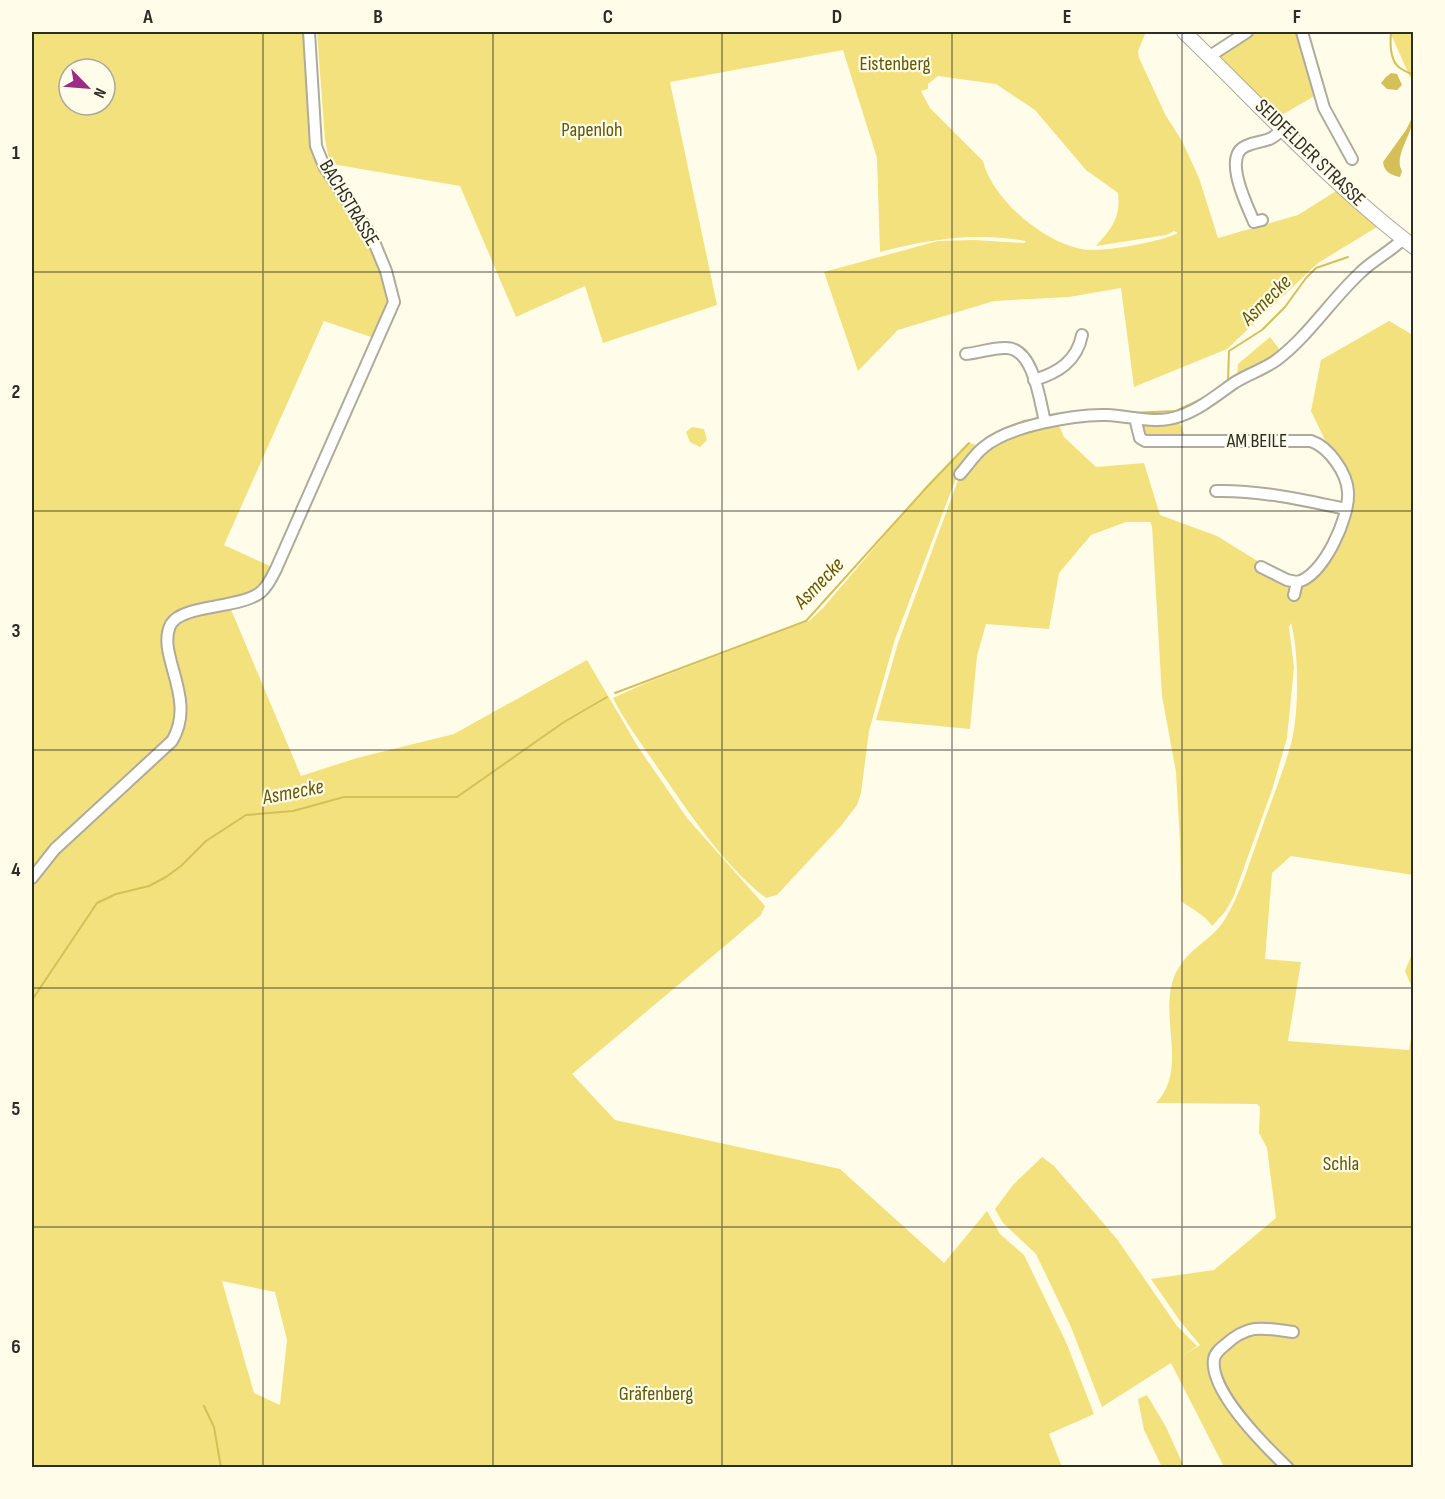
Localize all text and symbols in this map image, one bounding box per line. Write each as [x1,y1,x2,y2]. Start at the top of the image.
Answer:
text: A [142,5,153,29]
text: B [373,5,383,29]
text: C [603,5,613,29]
text: D [832,5,842,29]
text: E [1063,5,1071,29]
text: F [1293,5,1301,29]
park label: Eistenberg [859,52,931,76]
north arrow [57,57,117,117]
text: N [89,85,110,101]
street label: SEIDFELDER STRASSE [1250,94,1370,212]
park label: Papenloh [561,118,623,142]
text: 1 [12,141,20,165]
street label: BACHSTRASSE [314,156,384,250]
water label: Asmecke [1235,269,1297,331]
text: 2 [12,380,20,404]
street label: AM BEILE [1226,429,1287,453]
water label: Asmecke [788,552,849,615]
text: 3 [12,619,21,643]
water label: Asmecke [259,774,326,810]
text: 4 [11,858,21,882]
text: 5 [12,1097,21,1121]
park label: Schla [1323,1152,1359,1176]
text: 6 [11,1335,21,1359]
park label: Gräfenberg [619,1382,693,1406]

